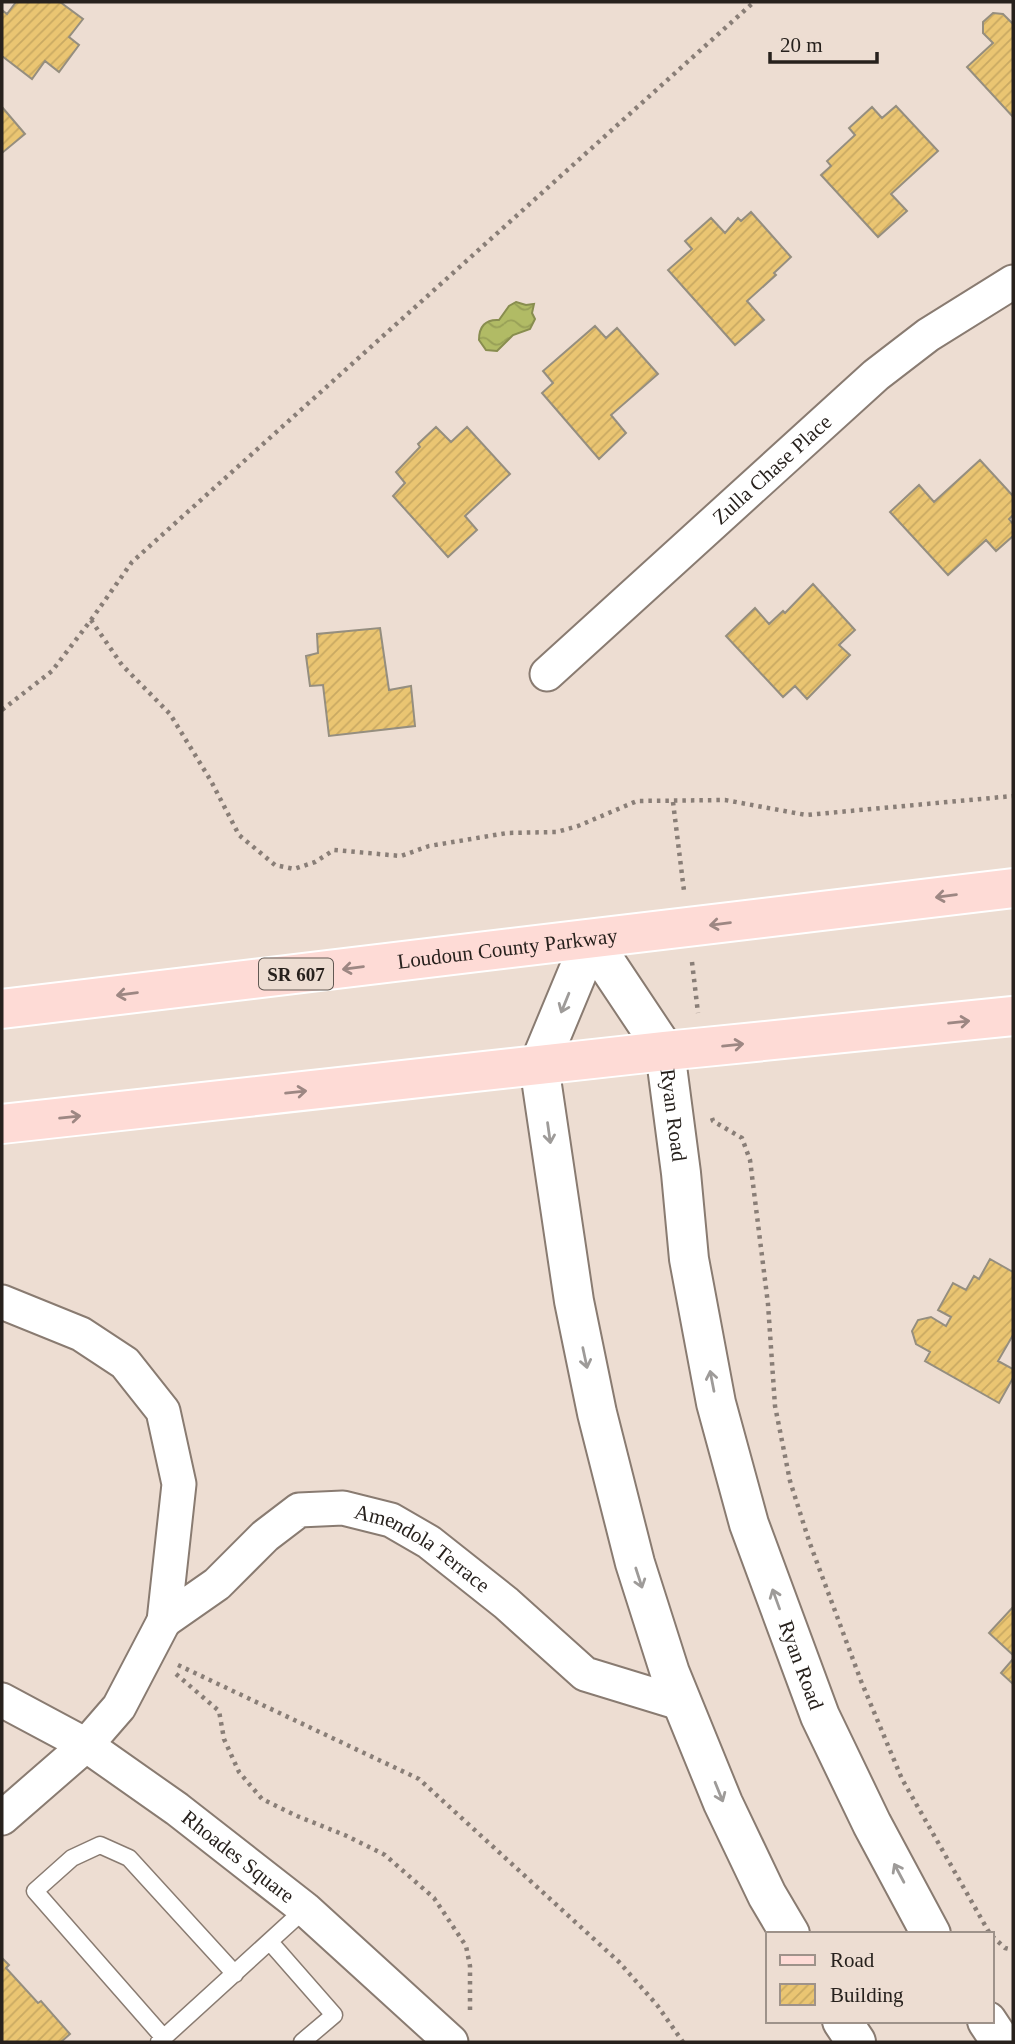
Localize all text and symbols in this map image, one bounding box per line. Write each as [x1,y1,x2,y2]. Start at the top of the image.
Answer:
scale bar [770,21,877,65]
text: 20 m [780,33,823,57]
street label: Zulla Chase Place [708,410,836,529]
one-way arrow [935,890,957,903]
one-way arrow [709,918,732,931]
street label: Loudoun County Parkway [396,923,619,974]
road number: SR 607 [259,958,333,990]
one-way arrow [342,961,365,974]
one-way arrow [116,988,139,1001]
one-way arrow [558,991,571,1013]
one-way arrow [948,1015,970,1028]
one-way arrow [721,1038,744,1051]
street label: Ryan Road [655,1067,691,1163]
one-way arrow [284,1085,307,1098]
one-way arrow [58,1110,80,1123]
one-way arrow [543,1121,556,1144]
one-way arrow [579,1346,593,1369]
one-way arrow [705,1370,718,1393]
street label: Amendola Terrace [352,1499,495,1597]
one-way arrow [634,1567,647,1589]
one-way arrow [769,1589,781,1611]
street label: Ryan Road [774,1617,829,1713]
one-way arrow [713,1780,726,1802]
street label: Rhoades Square [177,1805,299,1908]
one-way arrow [891,1864,905,1884]
legend [766,1932,994,2023]
text: Road [830,1948,875,1972]
text: Building [830,1983,904,2007]

